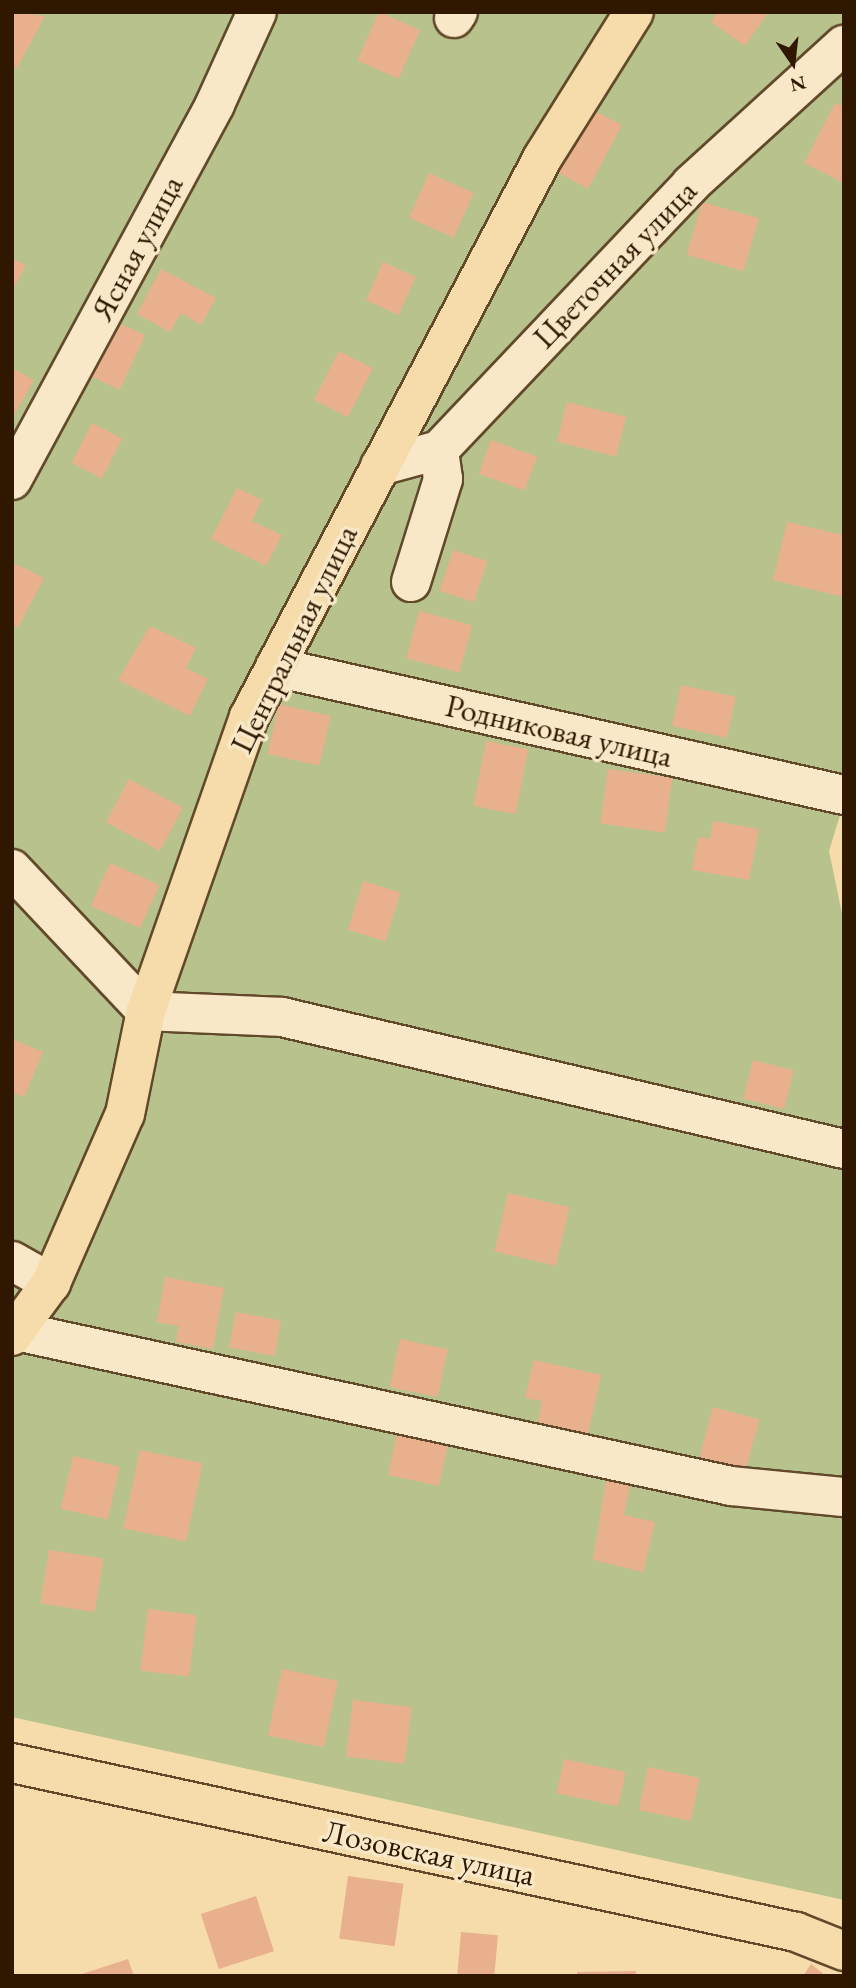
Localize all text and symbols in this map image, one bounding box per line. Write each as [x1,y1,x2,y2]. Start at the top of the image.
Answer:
north arrow [758,28,828,98]
text: N [788,70,809,98]
street label: Ясная улица [83,169,191,327]
street label: Цветочная улица [525,172,705,356]
street label: Центральная улица [222,519,366,759]
street label: Родниковая улица [442,686,676,776]
street label: Лозовская улица [320,1812,538,1894]

